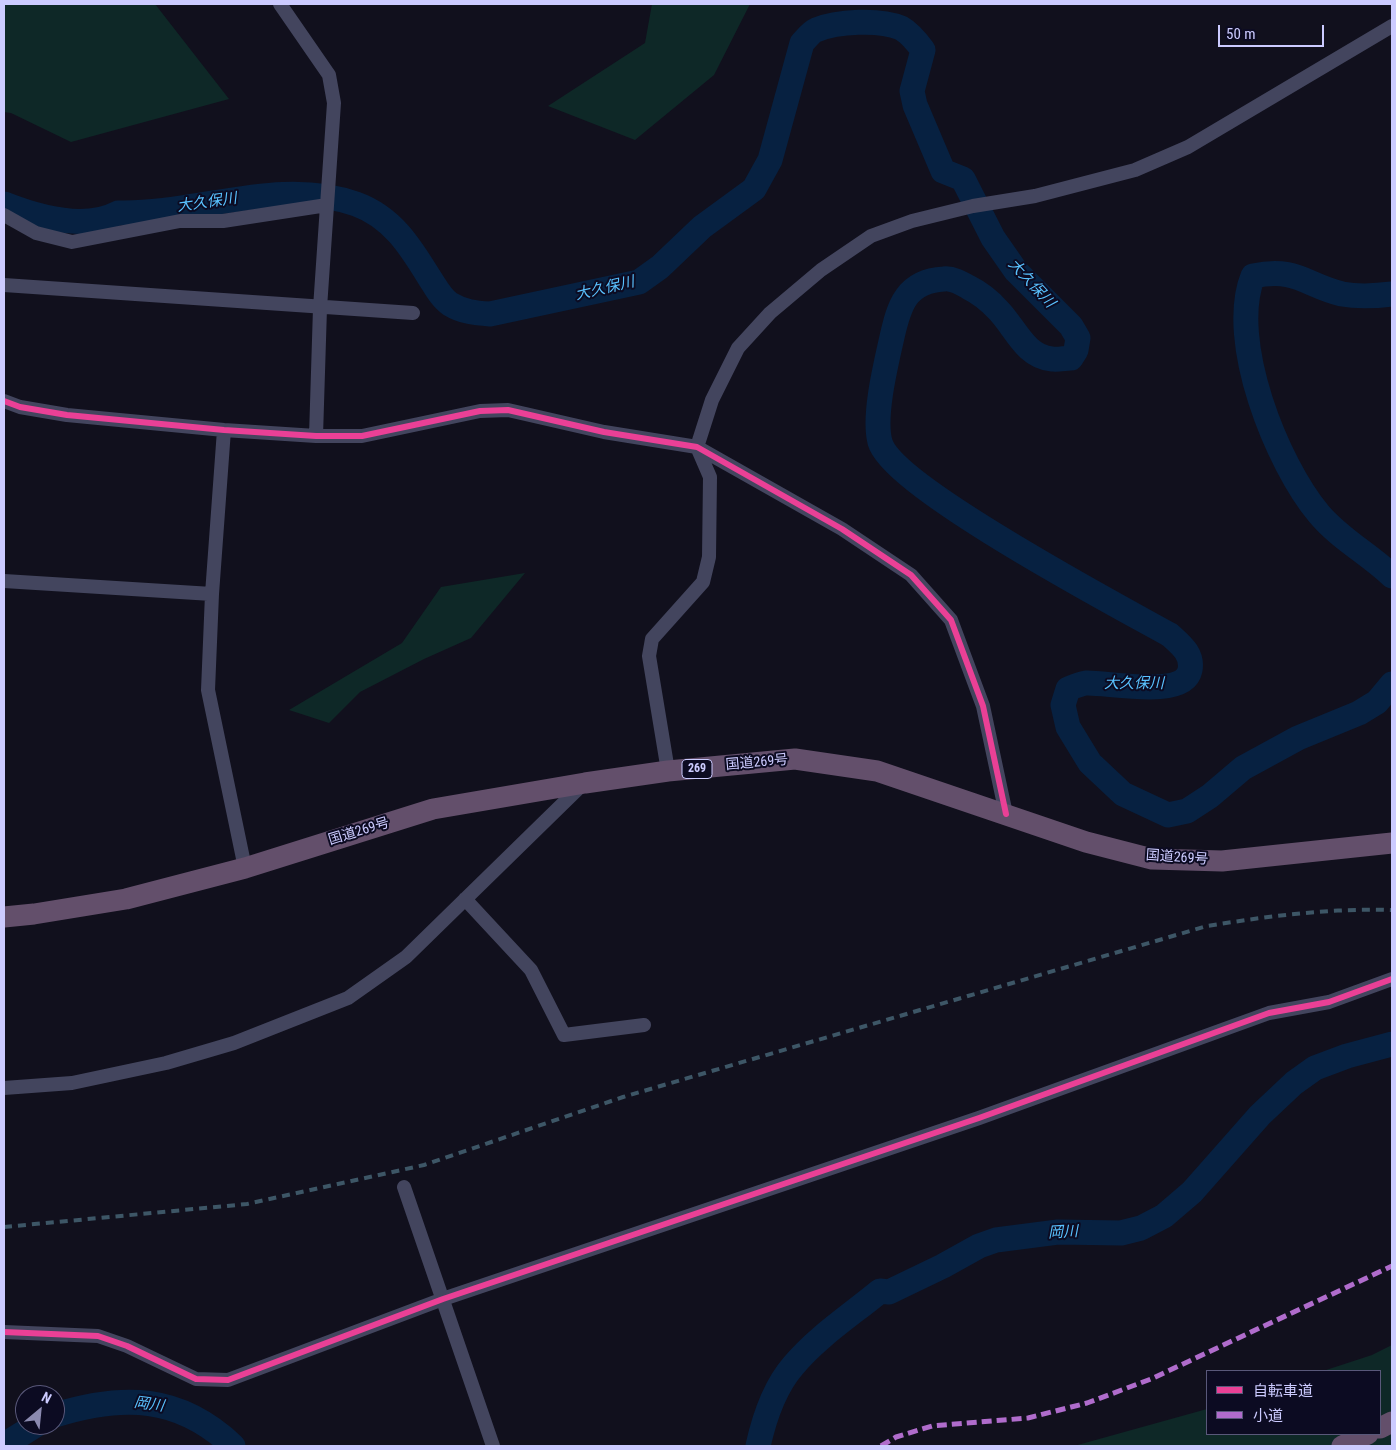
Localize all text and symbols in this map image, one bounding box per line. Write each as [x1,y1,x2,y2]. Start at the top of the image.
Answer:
scale bar [1221,15,1327,47]
text: 50 m [1226,25,1256,43]
water label: 大久保川 [176,190,238,216]
water label: 大久保川 [1004,256,1058,312]
water label: 大久保川 [574,273,636,305]
water label: 大久保川 [1104,675,1164,693]
street label: 国道269号 [725,752,789,774]
road number: 269 [682,760,712,779]
street label: 国道269号 [327,815,391,849]
street label: 国道269号 [1145,847,1209,869]
water label: 岡川 [1048,1223,1078,1243]
legend [1206,1370,1381,1435]
text: 自転車道 [1253,1382,1313,1400]
north arrow [15,1385,65,1435]
text: N [39,1389,54,1407]
water label: 岡川 [133,1394,165,1416]
text: 小道 [1253,1407,1283,1425]

